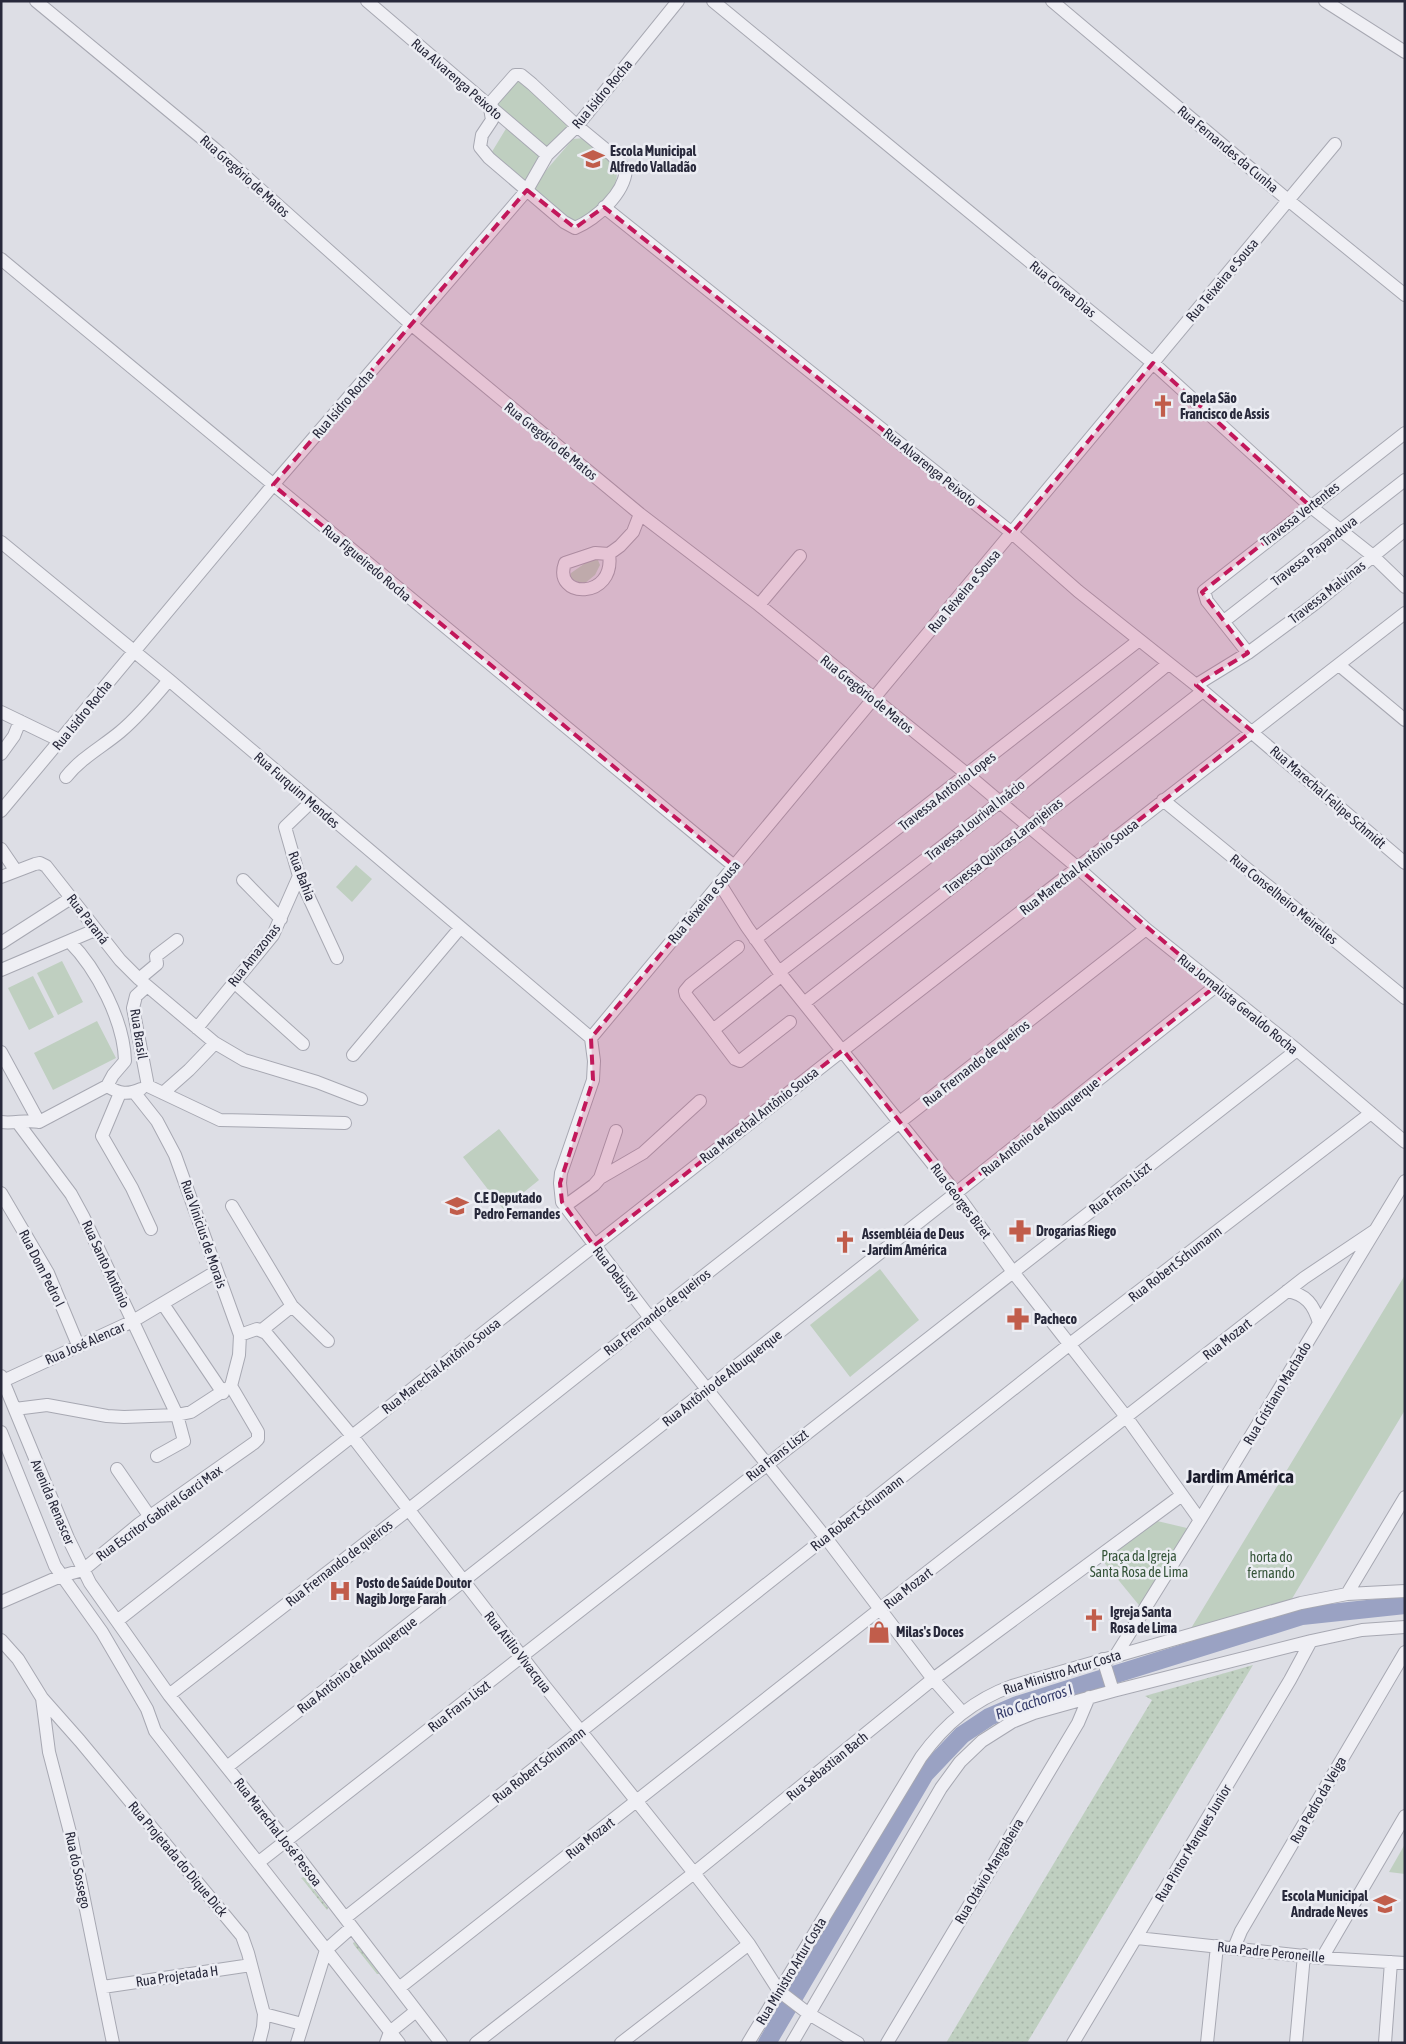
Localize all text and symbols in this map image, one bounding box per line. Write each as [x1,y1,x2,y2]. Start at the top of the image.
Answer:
street label: Rua Alvarenga Peixoto [408,35,506,123]
street label: Rua Isidro Rocha [568,56,636,132]
street label: Rua Fernandes da Cunha [1175,102,1281,196]
street label: Rua Gregório de Matos [197,132,293,220]
place label: Escola Municipal Alfredo Valladão [609,143,697,175]
school or university icon: Escola Municipal Alfredo Valladão [580,146,606,172]
street label: Rua Teixeira e Sousa [1183,235,1261,325]
street label: Rua Correa Dias [1027,257,1099,321]
street label: Rua Isidro Rocha [309,367,377,441]
place label: Capela São Francisco de Assis [1180,390,1269,422]
church icon: Capela São Francisco de Assis [1150,393,1176,419]
street label: Rua Gregório de Matos [501,399,601,483]
street label: Rua Alvarenga Peixoto [880,425,980,509]
street label: Travessa Vertentes [1258,478,1342,550]
street label: Travessa Papanduva [1268,513,1360,589]
street label: Rua Figueiredo Rocha [319,521,415,605]
street label: Rua Teixeira e Sousa [925,546,1003,636]
street label: Travessa Malvinas [1286,557,1368,627]
street label: Rua Gregório de Matos [817,652,917,736]
street label: Rua Isidro Rocha [49,677,115,753]
street label: Rua Marechal Felipe Schmidt [1267,742,1389,852]
street label: Travessa Antônio Lopes [895,748,999,834]
street label: Rua Furquim Mendes [251,749,343,831]
street label: Travessa Lourival Inácio [922,776,1028,864]
street label: Travessa Quincas Laranjeiras [940,795,1066,897]
street label: Rua Marechal Antônio Sousa [1017,816,1141,918]
street label: Rua Bahia [285,849,319,903]
street label: Rua Conselheiro Meirelles [1227,851,1341,947]
street label: Rua Teixeira e Sousa [665,857,743,947]
street label: Rua Paraná [64,891,112,947]
street label: Rua Amazonas [224,920,284,990]
street label: Rua Jornalista Geraldo Rocha [1175,951,1301,1057]
street label: Rua Brasil [127,1008,151,1061]
street label: Rua Frernando de queiros [919,1016,1033,1110]
street label: Rua Marechal Antônio Sousa [697,1064,821,1166]
street label: Rua Antônio de Albuquerque [978,1074,1102,1180]
street label: Rua Frans Liszt [1086,1159,1154,1217]
street label: Rua Georges Bizet [927,1160,995,1242]
street label: Rua Vinicius de Morais [178,1178,230,1290]
place label: C.E Deputado Pedro Fernandes [474,1190,560,1222]
school or university icon: C.E Deputado Pedro Fernandes [444,1193,470,1219]
street label: Rua Santo Antônio [79,1218,133,1310]
pharmacy icon: Drogarias Riego [1007,1218,1033,1244]
place label: Drogarias Riego [1036,1223,1117,1239]
street label: Rua Robert Schumann [1125,1223,1225,1305]
place label: Assembléia de Deus - Jardim América [861,1226,964,1258]
street label: Rua Dom Pedro I [16,1227,68,1309]
church icon: Assembléia de Deus - Jardim América [832,1229,858,1255]
street label: Rua Debussy [590,1243,643,1305]
street label: Rua Frernando de queiros [600,1265,714,1359]
pharmacy icon: Pacheco [1005,1306,1031,1332]
place label: Pacheco [1034,1311,1078,1327]
street label: Rua Marechal Antônio Sousa [379,1315,503,1417]
street label: Rua Mozart [1199,1315,1255,1363]
street label: Rua José Alencar [43,1318,128,1368]
street label: Rua Antônio de Albuquerque [659,1326,785,1430]
street label: Rua Cristiano Machado [1240,1339,1314,1447]
street label: Rua Frans Liszt [743,1426,811,1484]
street label: Avenida Renascer [28,1457,79,1548]
street label: Rua Escritor Gabriel Garci Max [93,1462,225,1564]
district label: Jardim América [1185,1465,1294,1487]
street label: Rua Robert Schumann [807,1472,907,1554]
street label: Rua Frernando de queiros [282,1516,396,1610]
park label: Praça da Igreja Santa Rosa de Lima [1090,1548,1188,1580]
park label: horta do fernando [1247,1549,1295,1581]
street label: Rua Mozart [880,1564,936,1612]
place label: Posto de Saúde Doutor Nagib Jorge Farah [356,1575,472,1607]
hospital icon: Posto de Saúde Doutor Nagib Jorge Farah [327,1578,353,1604]
place label: Igreja Santa Rosa de Lima [1110,1604,1178,1636]
church icon: Igreja Santa Rosa de Lima [1081,1607,1107,1633]
street label: Rua Atilio Vivacqua [481,1608,555,1696]
street label: Rua Antônio de Albuquerque [294,1613,420,1717]
shop icon: Milas's Doces [866,1619,892,1645]
place label: Milas's Doces [896,1624,964,1640]
street label: Rua Ministro Artur Costa [1001,1646,1123,1698]
street label: Rua Frans Liszt [425,1677,493,1735]
water label: Rio Cachorros I [993,1680,1075,1723]
street label: Rua Robert Schumann [489,1724,589,1806]
street label: Rua Sebastian Bach [783,1728,871,1804]
street label: Rua Pedro da Veiga [1287,1754,1349,1846]
street label: Rua Marechal José Pessoa [231,1775,325,1889]
street label: Rua Pintor Marques Junior [1152,1781,1235,1905]
street label: Rua Projetada do Dique Dick [125,1798,231,1920]
street label: Rua Mozart [562,1814,618,1862]
street label: Rua Otávio Mangabeira [951,1815,1027,1927]
street label: Rua do Sossego [62,1830,94,1910]
place label: Escola Municipal Andrade Neves [1282,1888,1368,1920]
school or university icon: Escola Municipal Andrade Neves [1372,1891,1398,1917]
street label: Rua Ministro Artur Costa [753,1914,829,2028]
street label: Rua Padre Peroneille [1216,1938,1326,1966]
street label: Rua Projetada H [135,1962,219,1990]

